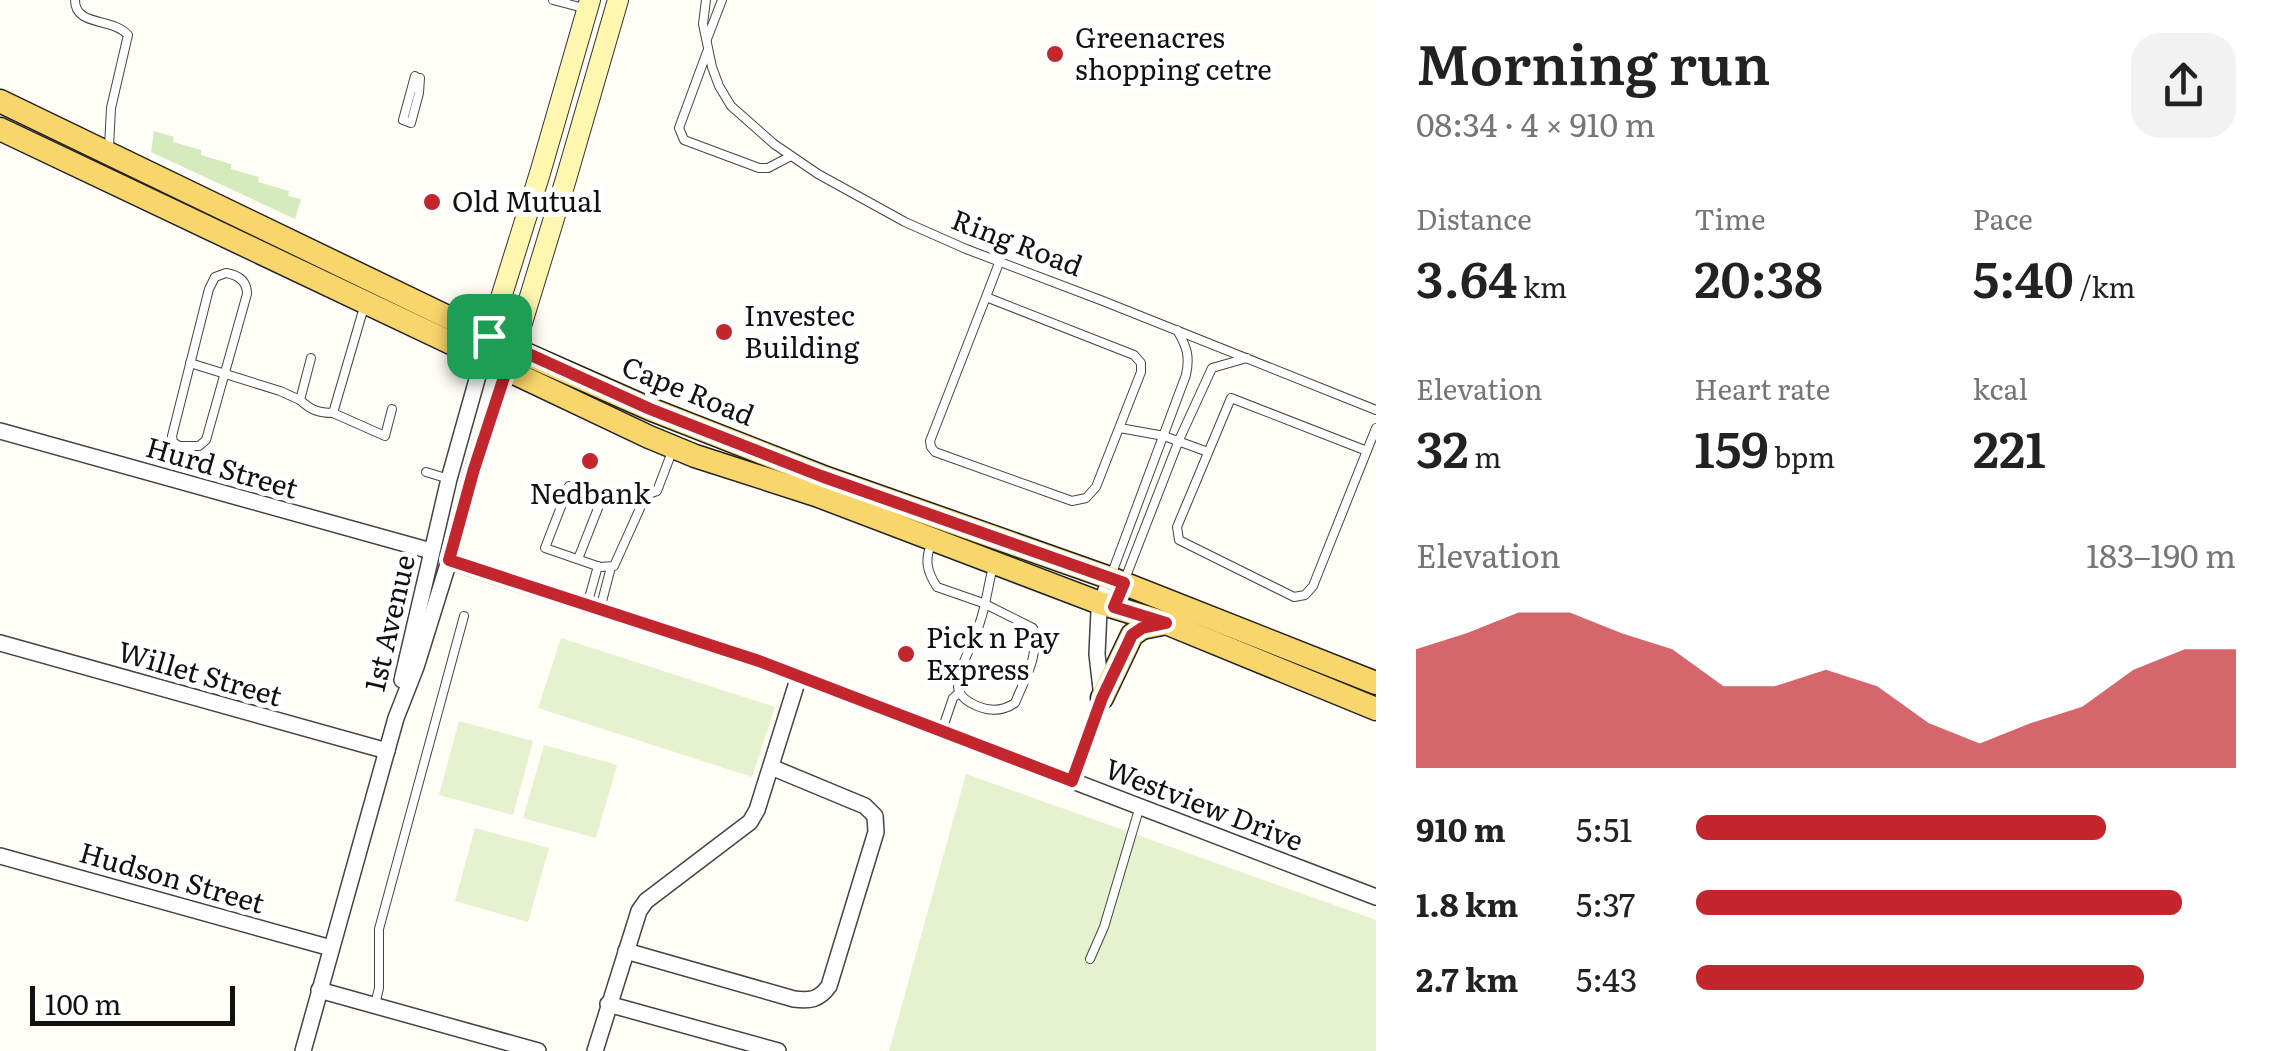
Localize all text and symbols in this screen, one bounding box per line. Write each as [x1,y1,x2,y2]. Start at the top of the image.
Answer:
place label: Greenacres shopping cetre [1075,15,1272,89]
text: Morning run [1416,20,1771,102]
button: share [2131,33,2236,138]
marker: Greenacres shopping cetre [1044,43,1066,65]
text: 08:34 · 4 × 910 m [1416,99,1656,147]
place label: Old Mutual [452,179,602,221]
marker: Old Mutual [421,191,443,213]
street label: Ring Road [946,197,1089,285]
text: Distance [1416,197,1532,239]
text: Time [1694,197,1766,239]
text: Pace [1973,197,2033,239]
text: 3.64 [1416,239,1517,313]
text: 20:38 [1694,239,1823,313]
text: 5:40 [1973,239,2074,313]
text: km [1517,265,1567,307]
text: /km [2074,265,2136,307]
place label: Investec Building [744,293,860,367]
pin [447,294,532,379]
icon: arrive [462,309,517,364]
marker: Investec Building [713,321,735,343]
street label: Cape Road [616,344,761,435]
text: Elevation [1416,367,1543,409]
text: Heart rate [1694,367,1830,409]
text: kcal [1973,367,2028,409]
text: 32 [1416,409,1469,483]
text: 159 [1694,409,1769,483]
text: 221 [1973,409,2046,483]
street label: Hurd Street [142,424,304,508]
text: m [1469,435,1501,477]
text: bpm [1769,435,1835,477]
marker: Nedbank [579,450,601,472]
place label: Nedbank [529,471,651,513]
text: Elevation [1416,530,1561,578]
text: 183–190 m [2086,530,2236,578]
street label: 1st Avenue [352,550,424,695]
place label: Pick n Pay Express [926,615,1060,689]
street label: Willet Street [114,629,288,716]
marker: Pick n Pay Express [895,643,917,665]
street label: Westview Drive [1100,746,1310,860]
text: 910 m [1416,804,1506,852]
text: 5:51 [1576,804,1632,852]
street label: Hudson Street [75,830,271,923]
text: 1.8 km [1416,879,1518,927]
text: 5:37 [1576,879,1635,927]
text: 2.7 km [1416,954,1518,1002]
text: 5:43 [1576,954,1637,1002]
scale bar [30,981,235,1026]
text: 100 m [45,982,122,1024]

